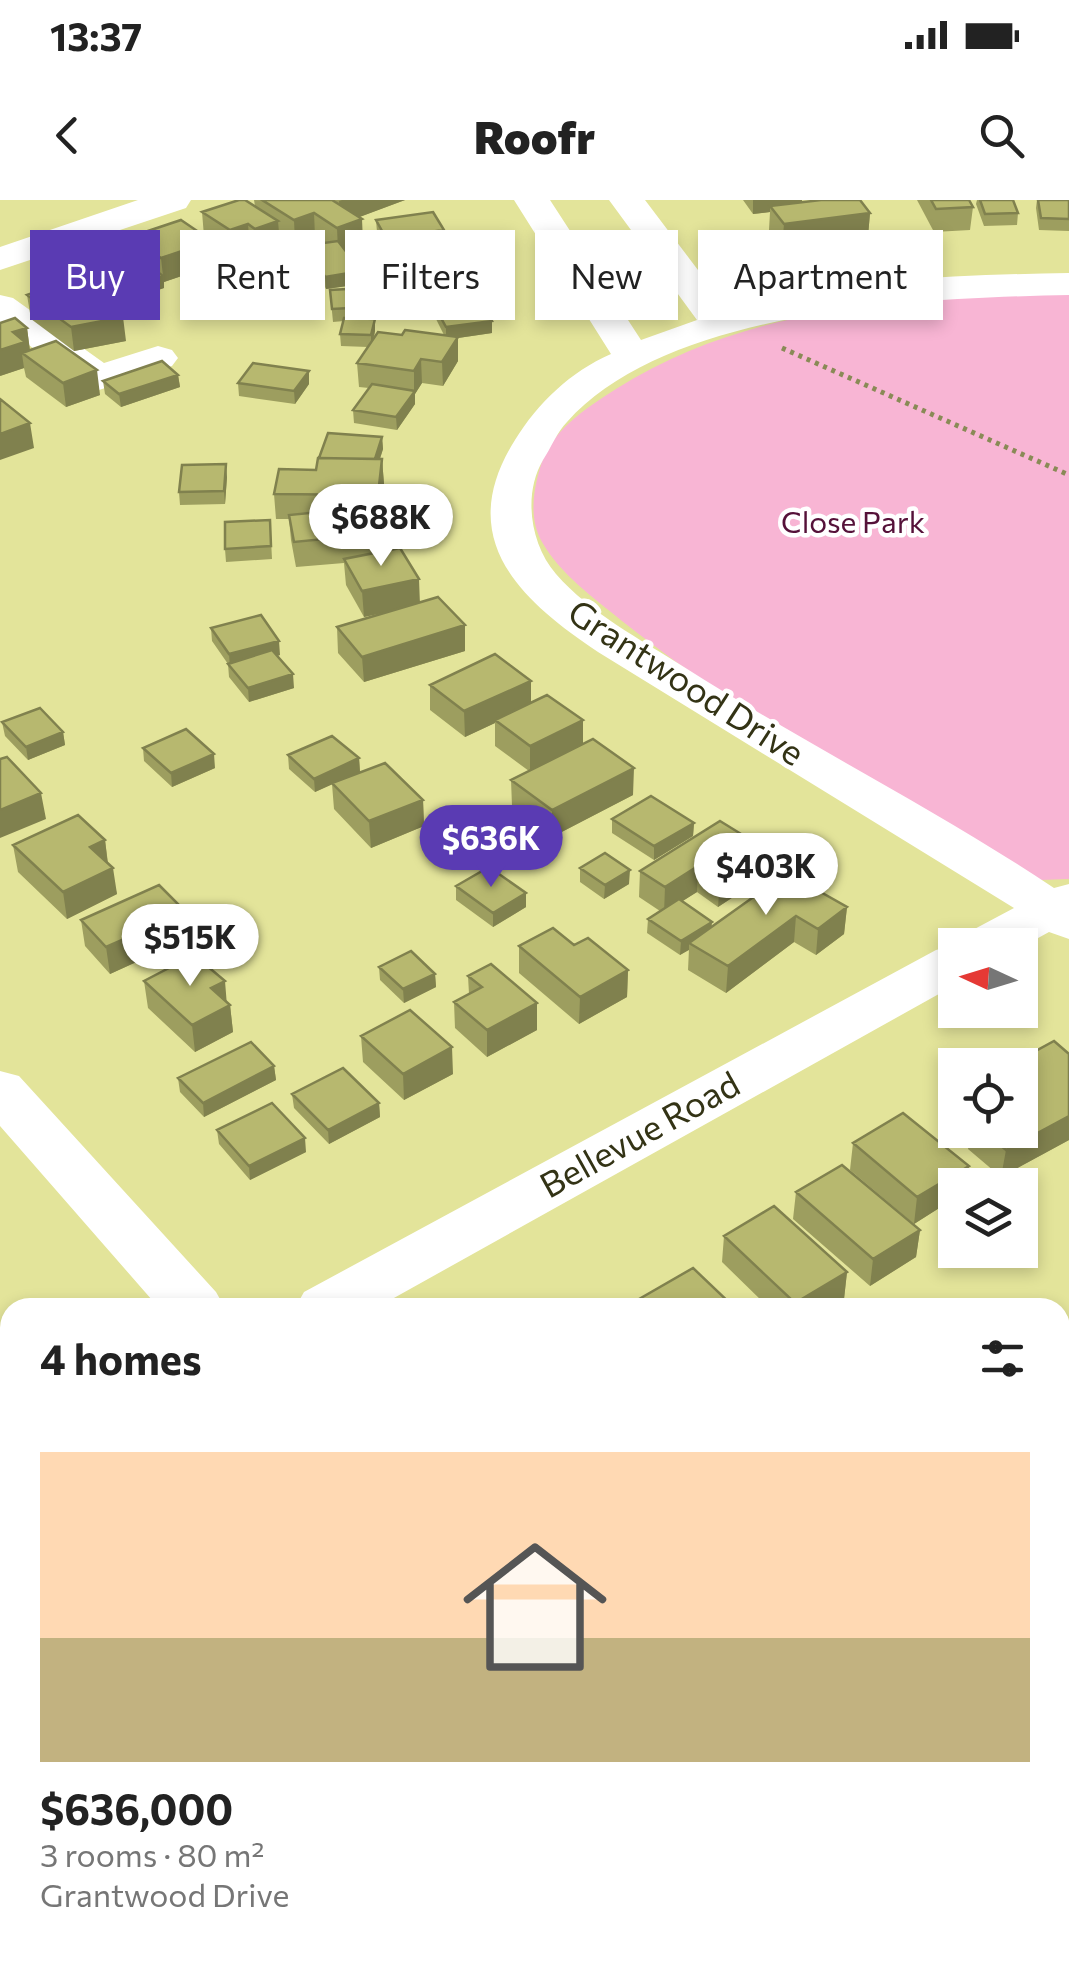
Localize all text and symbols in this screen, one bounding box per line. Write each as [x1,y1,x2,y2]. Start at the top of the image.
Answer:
text: 13:37 [50,12,142,59]
icon: back [40,108,95,163]
text: Roofr [474,108,595,163]
icon: search [974,108,1029,163]
chip: Buy [30,230,160,320]
chip: Rent [180,230,325,320]
chip: Filters [345,230,515,320]
chip: New [535,230,678,320]
chip: Apartment [698,230,943,320]
pin: $688K [311,484,451,569]
text: $688K [331,496,431,536]
park label: Close Park [781,502,925,539]
street label: Grantwood Drive [561,589,813,773]
pin: $636K [421,805,561,890]
text: $636K [442,817,540,857]
pin: $403K [696,833,836,918]
text: $403K [716,845,816,885]
pin: $515K [120,904,260,989]
text: $515K [144,916,236,956]
north arrow [938,928,1038,1028]
map controls [938,928,1038,1268]
button: locate [938,1048,1038,1148]
street label: Bellevue Road [532,1060,746,1205]
button: layers [938,1168,1038,1268]
icon: filters [975,1331,1030,1386]
text: 4 homes [40,1332,202,1384]
icon: home [445,1517,625,1697]
text: $636,000 [40,1782,233,1834]
text: 3 rooms · 80 m² [40,1834,264,1874]
text: Grantwood Drive [40,1874,289,1914]

